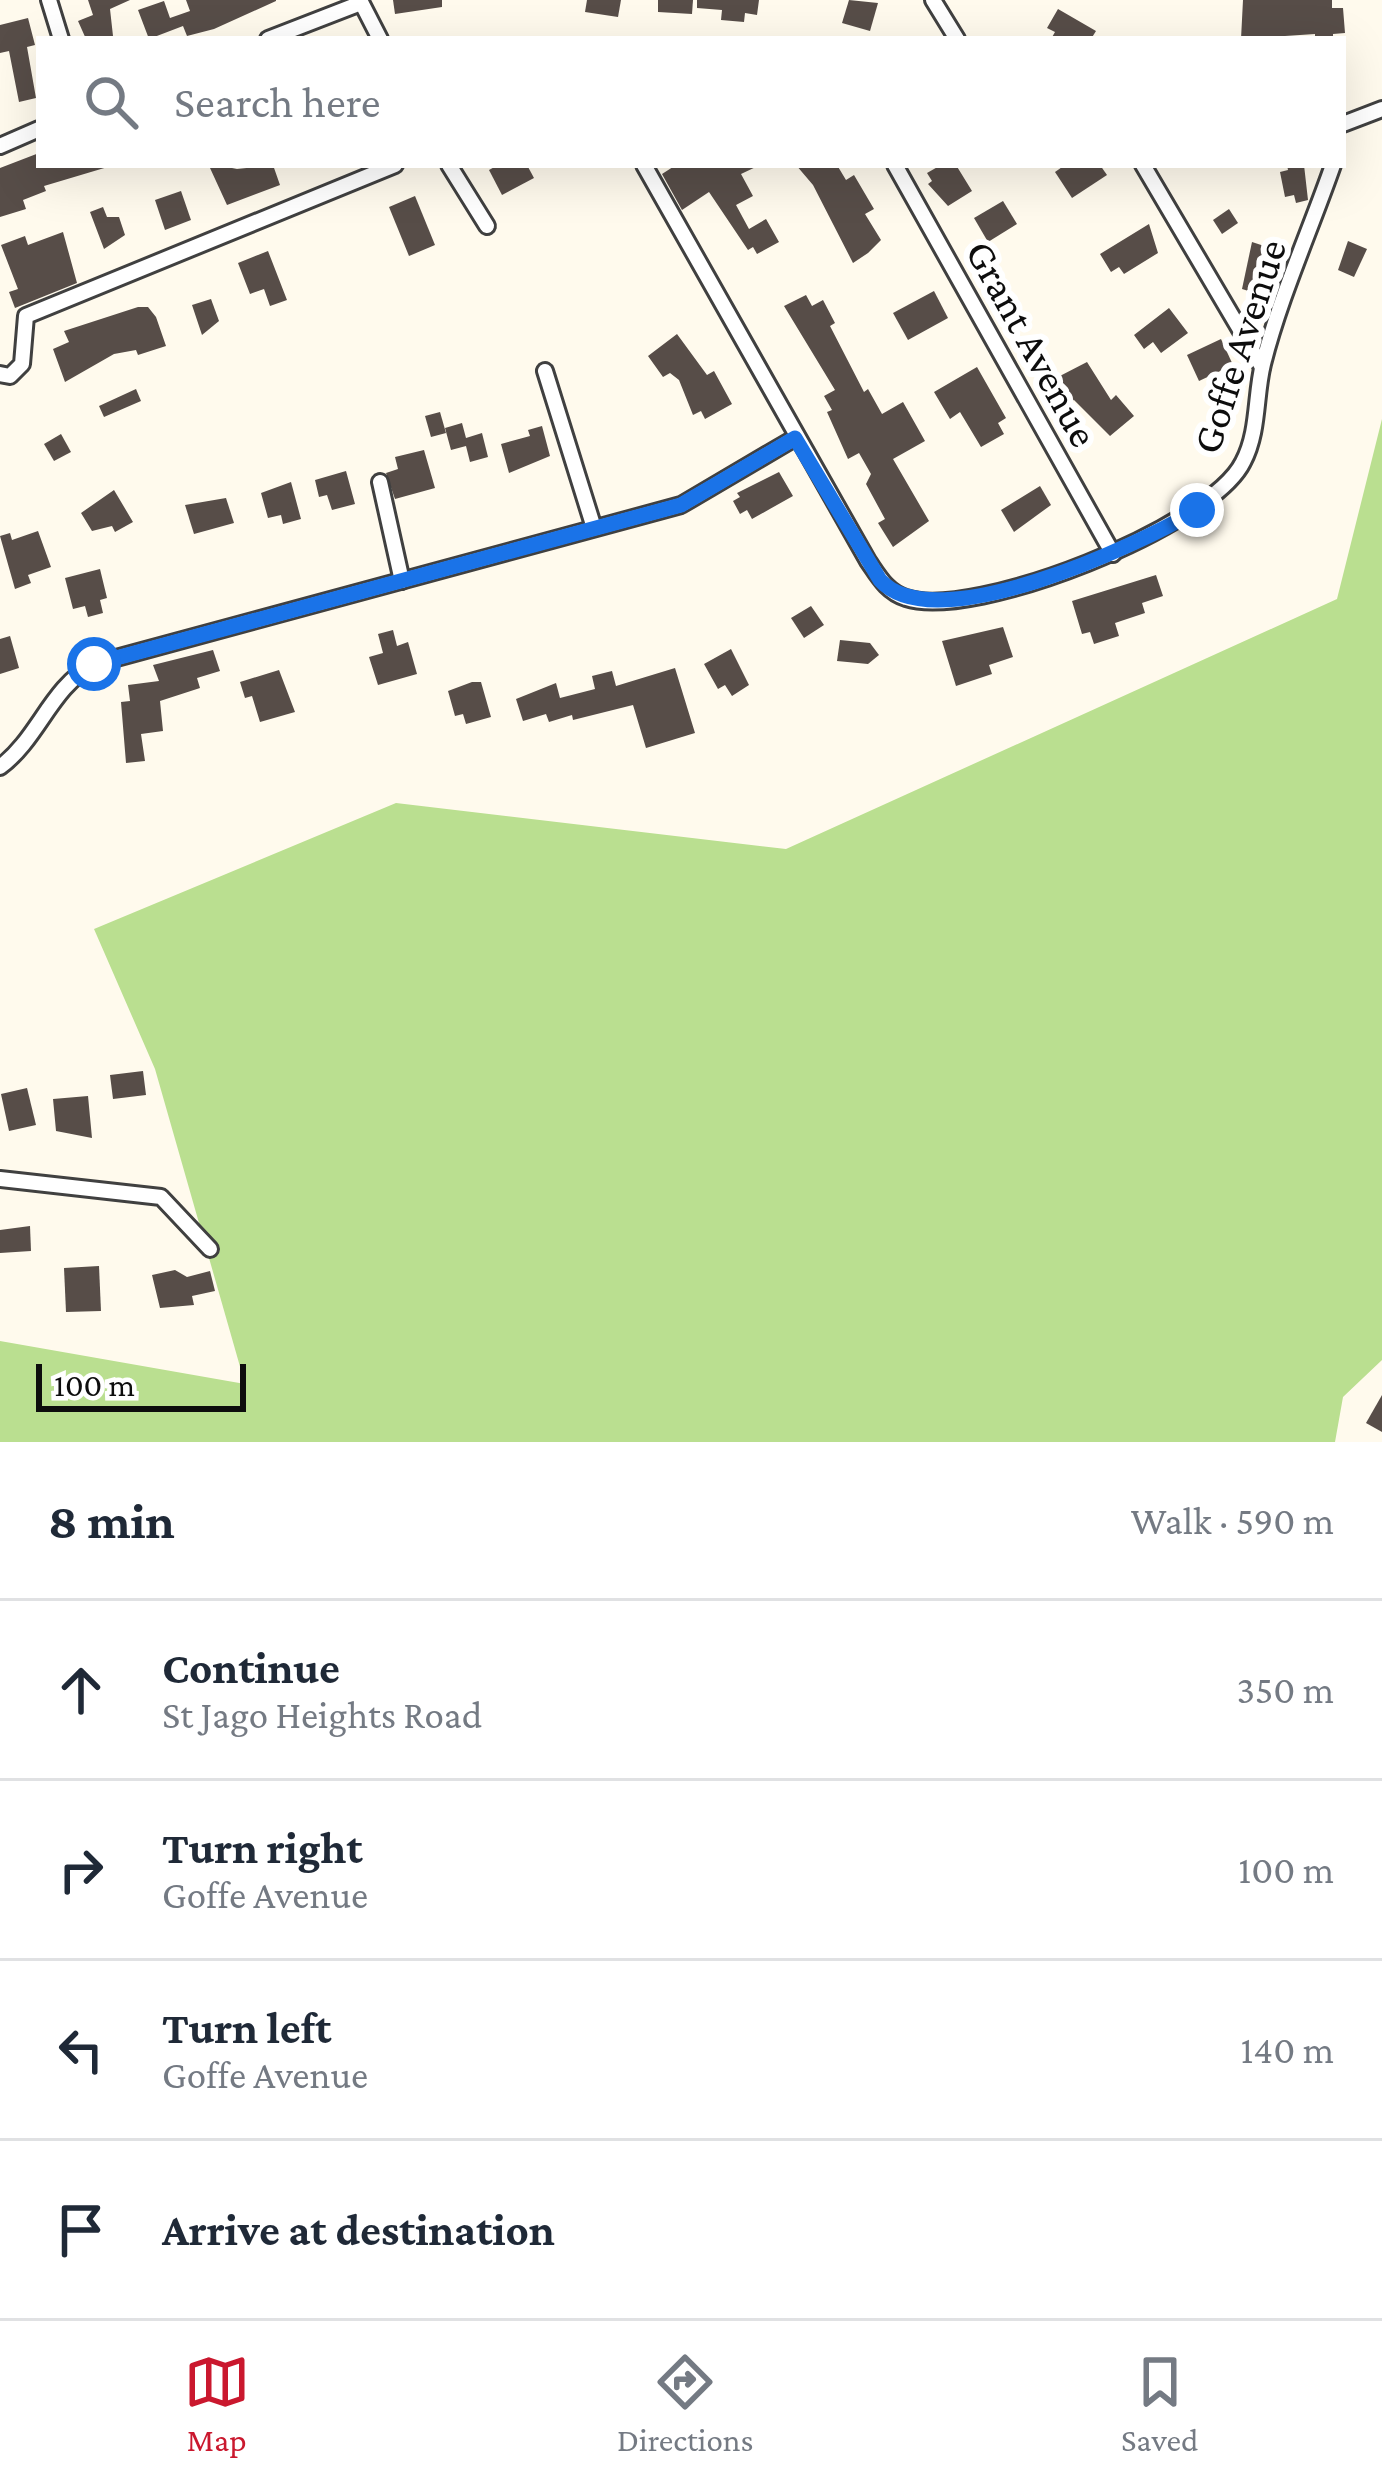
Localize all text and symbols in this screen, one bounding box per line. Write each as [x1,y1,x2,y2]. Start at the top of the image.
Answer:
search box [36,36,1346,168]
icon: search [78,69,144,135]
text: Search here [174,77,381,127]
street label: Grant Avenue [957,232,1108,454]
street label: Goffe Avenue [1182,233,1295,459]
route end [1170,483,1224,537]
route start [67,637,121,691]
scale bar [36,1358,246,1411]
text: 100 m [54,1366,135,1403]
text: 8 min [48,1492,175,1549]
text: Walk · 590 m [1131,1499,1334,1542]
text: Continue [162,1643,340,1693]
icon: ahead [48,1657,114,1723]
text: 350 m [1236,1668,1334,1711]
text: St Jago Heights Road [162,1693,482,1736]
text: Turn right [162,1823,363,1873]
icon: right [48,1837,114,1903]
text: 100 m [1238,1848,1334,1891]
text: Goffe Avenue [162,1873,368,1916]
text: Turn left [162,2003,331,2053]
icon: left [48,2017,114,2083]
text: 140 m [1240,2028,1334,2071]
text: Goffe Avenue [162,2053,368,2096]
icon: arrive [48,2197,114,2263]
text: Arrive at destination [162,2205,555,2255]
tab: Map [184,2349,250,2458]
tab: Directions [617,2349,754,2458]
tab: Saved [1121,2349,1198,2458]

